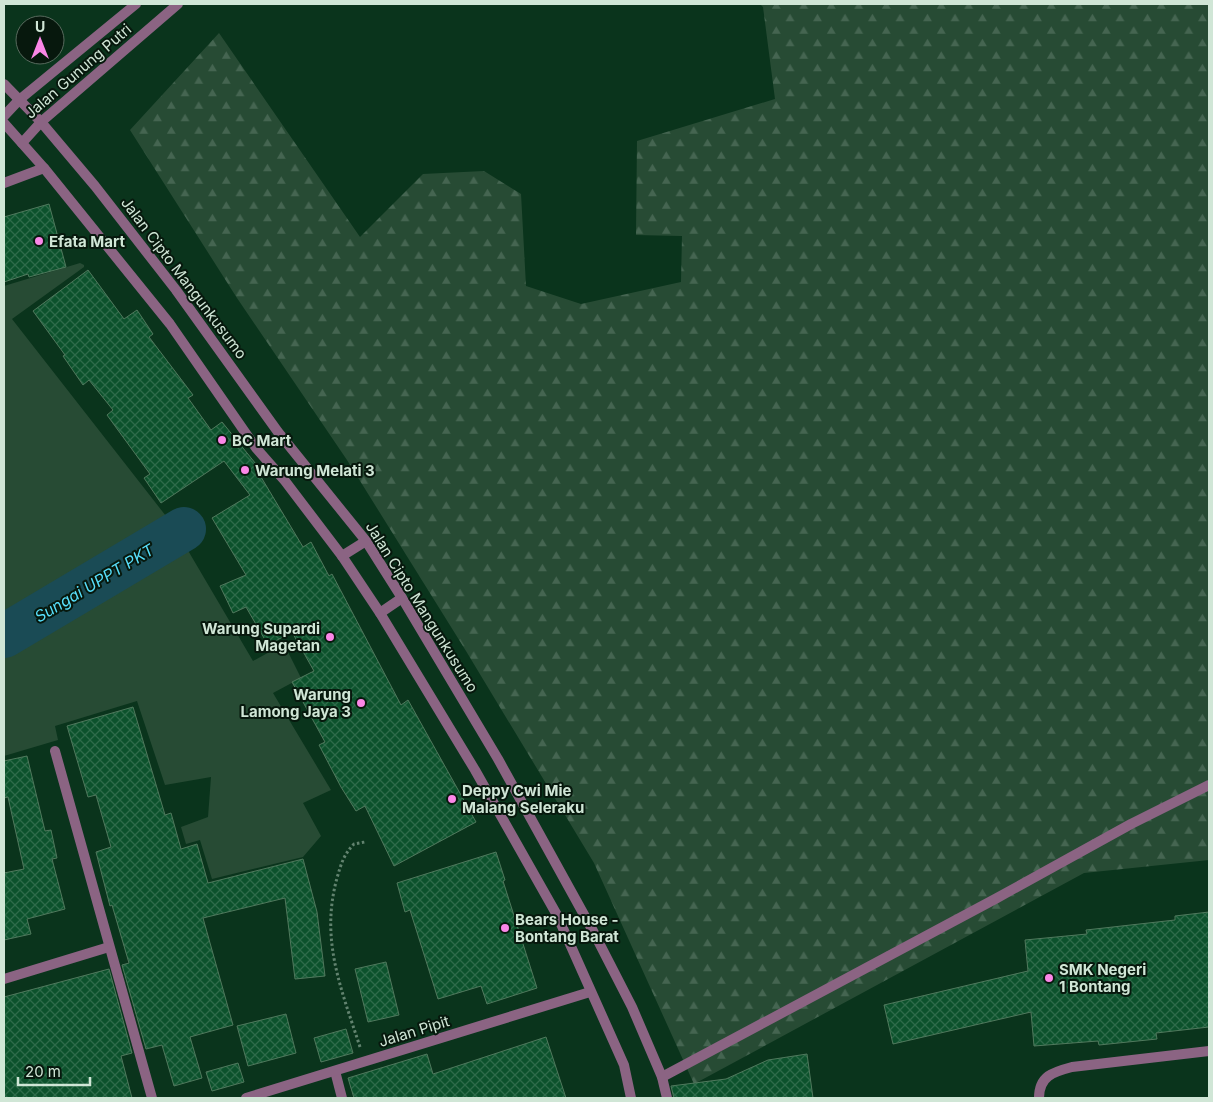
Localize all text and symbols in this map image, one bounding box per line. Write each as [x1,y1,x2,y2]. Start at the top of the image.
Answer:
north arrow [15,15,65,65]
text: U [35,18,45,35]
street label: Jalan Gunung Putri [21,20,135,122]
street label: Jalan Cipto Mangunkusumo [117,193,251,363]
place label: Efata Mart [49,232,125,251]
marker: Efata Mart [33,235,45,247]
place label: BC Mart [232,431,292,450]
marker: BC Mart [216,434,228,446]
place label: Warung Melati 3 [255,461,375,480]
marker: Warung Melati 3 [239,464,251,476]
street label: Jalan Cipto Mangunkusumo [362,518,482,696]
water label: Sungai UPPT PKT [31,539,158,627]
place label: Warung Supardi Magetan [202,619,320,655]
marker: Warung Supardi Magetan [324,631,336,643]
place label: Warung Lamong Jaya 3 [241,685,351,721]
marker: Warung Lamong Jaya 3 [355,697,367,709]
place label: Deppy Cwi Mie Malang Seleraku [462,781,584,817]
marker: Deppy Cwi Mie Malang Seleraku [446,793,458,805]
place label: Bears House - Bontang Barat [515,910,619,946]
marker: Bears House - Bontang Barat [499,922,511,934]
place label: SMK Negeri 1 Bontang [1059,960,1146,996]
marker: SMK Negeri 1 Bontang [1043,972,1055,984]
street label: Jalan Pipit [376,1011,452,1051]
scale bar [18,1054,90,1086]
text: 20 m [25,1062,61,1081]

